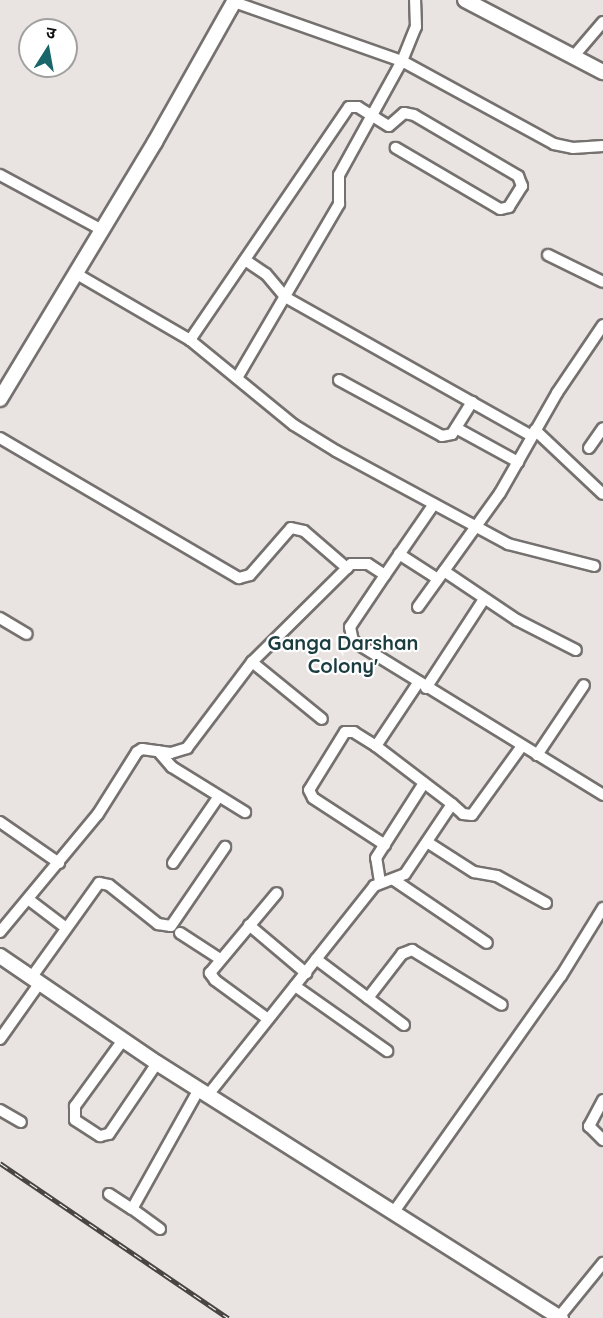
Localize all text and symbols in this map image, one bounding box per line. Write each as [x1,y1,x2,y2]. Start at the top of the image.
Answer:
north arrow [18,18,78,78]
text: उ [45,22,58,43]
district label: Ganga Darshan Colony' [268,630,418,677]

